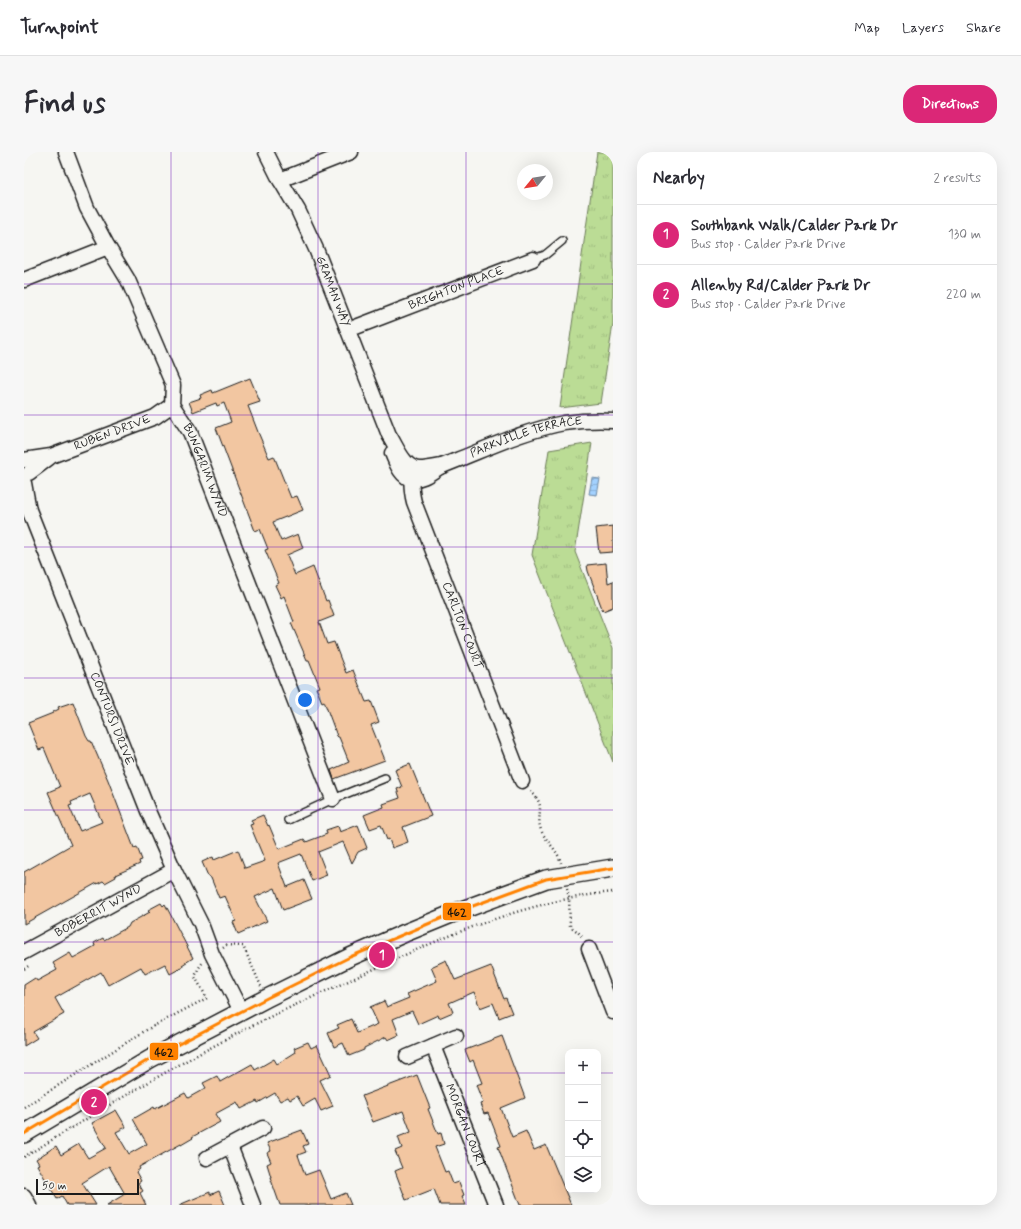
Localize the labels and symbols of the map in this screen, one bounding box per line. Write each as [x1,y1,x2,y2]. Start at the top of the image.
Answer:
north arrow [517,164,553,200]
street label: GRAMAN WAY [312,254,354,330]
street label: BRIGHTON PLACE [406,263,507,314]
street label: RUBEN DRIVE [72,411,154,455]
street label: PARKVILLE TERRACE [468,413,583,462]
street label: BUNGARIM WYND [179,421,231,520]
street label: CARLTON COURT [438,580,486,673]
street label: CONTURSI DRIVE [86,670,137,768]
your location [295,690,315,710]
street label: BOBERRIT WYND [52,881,145,941]
line badge: 462 [442,902,472,921]
text: 462 [447,906,467,920]
pin: 1 [369,940,395,970]
line badge: 462 [149,1042,179,1061]
text: 462 [154,1046,174,1060]
street label: MORGAN COURT [441,1082,488,1170]
pin: 2 [81,1087,107,1117]
scale bar [36,1177,139,1196]

